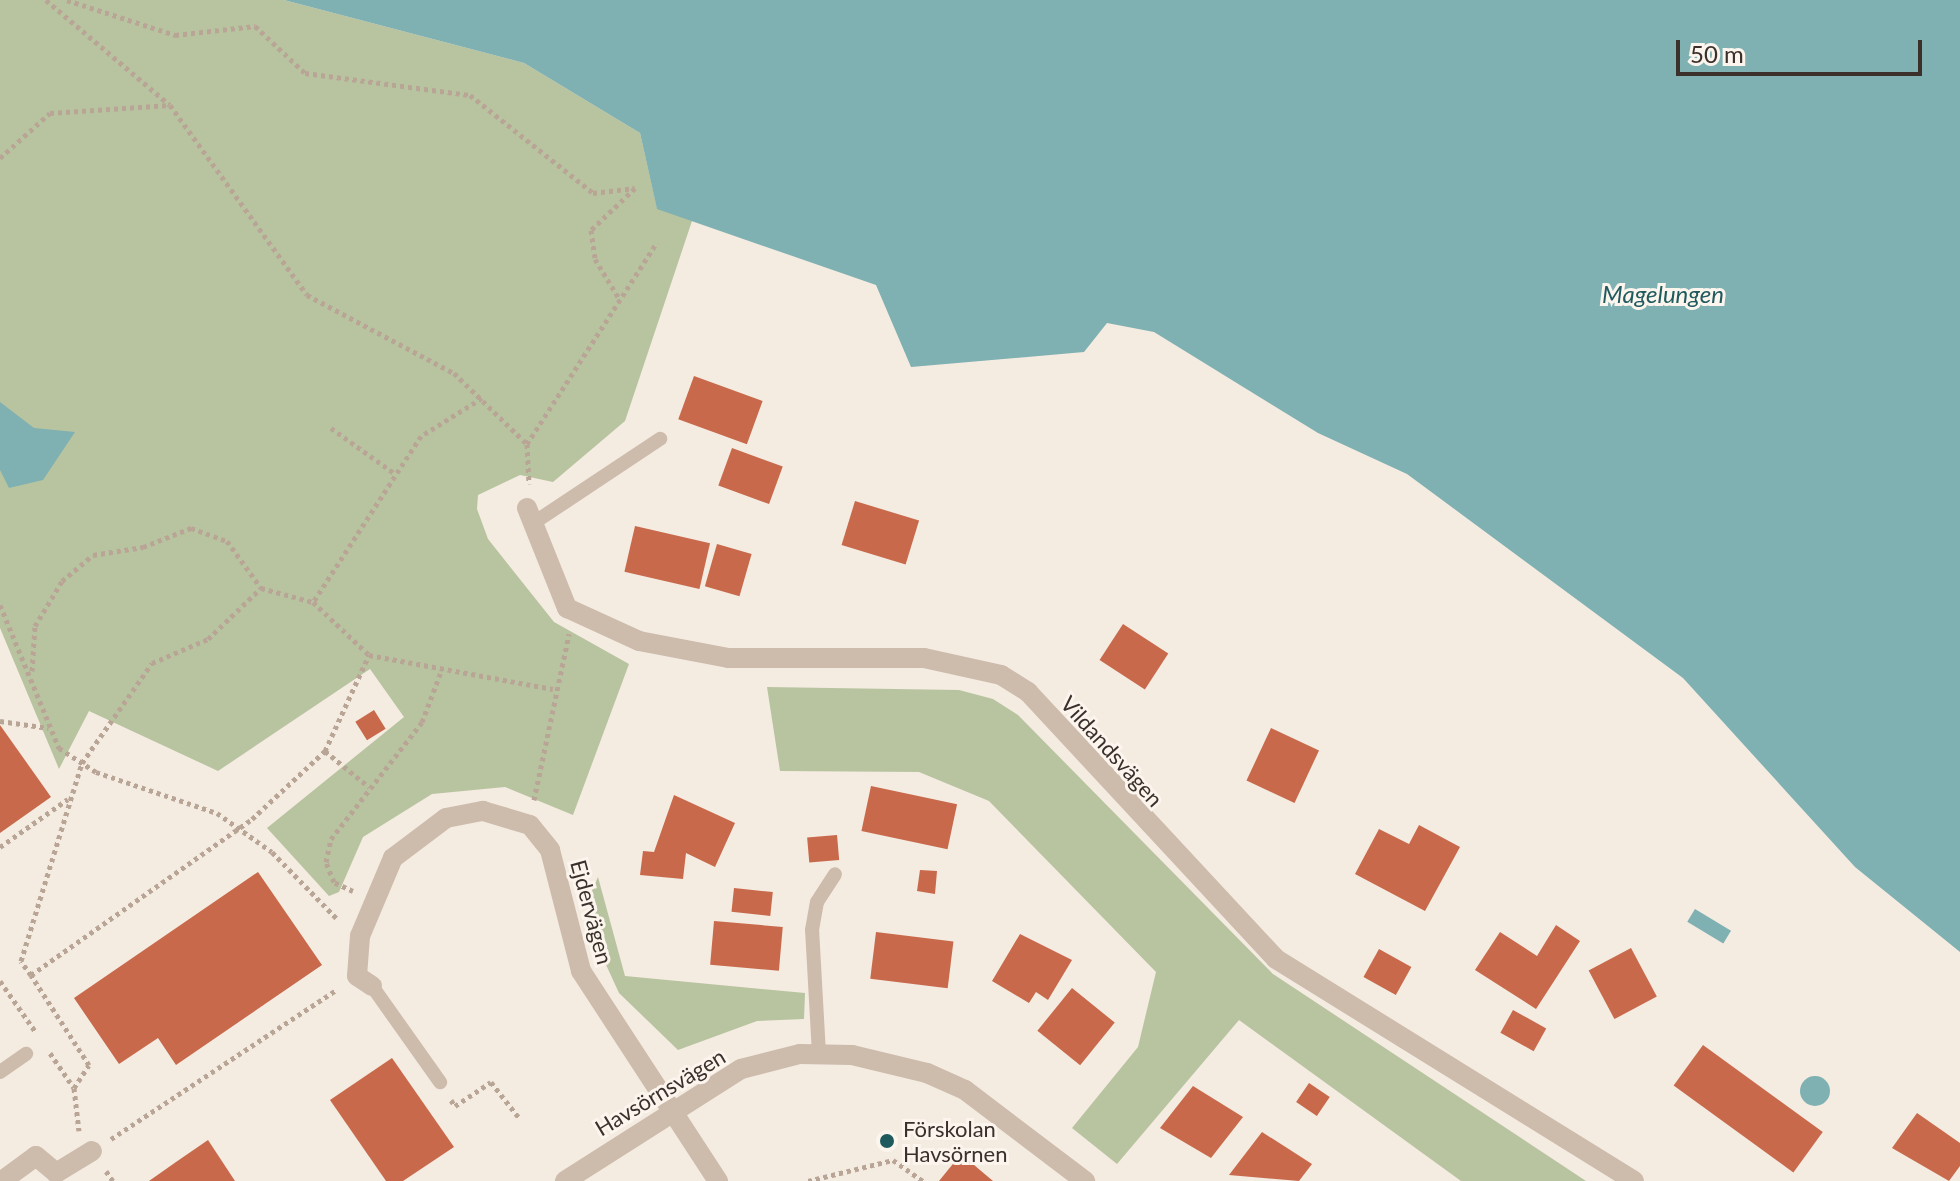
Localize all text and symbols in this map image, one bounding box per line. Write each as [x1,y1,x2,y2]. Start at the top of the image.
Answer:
scale bar [1680,24,1926,74]
text: 50 m [1690,39,1744,68]
water label: Magelungen [1602,280,1724,308]
street label: Vildandsvägen [1055,690,1169,812]
street label: Ejdervägen [565,857,619,967]
street label: Havsörnsvägen [590,1043,730,1141]
place label: Förskolan Havsörnen [903,1115,1007,1166]
marker: Förskolan Havsörnen [878,1132,896,1150]

